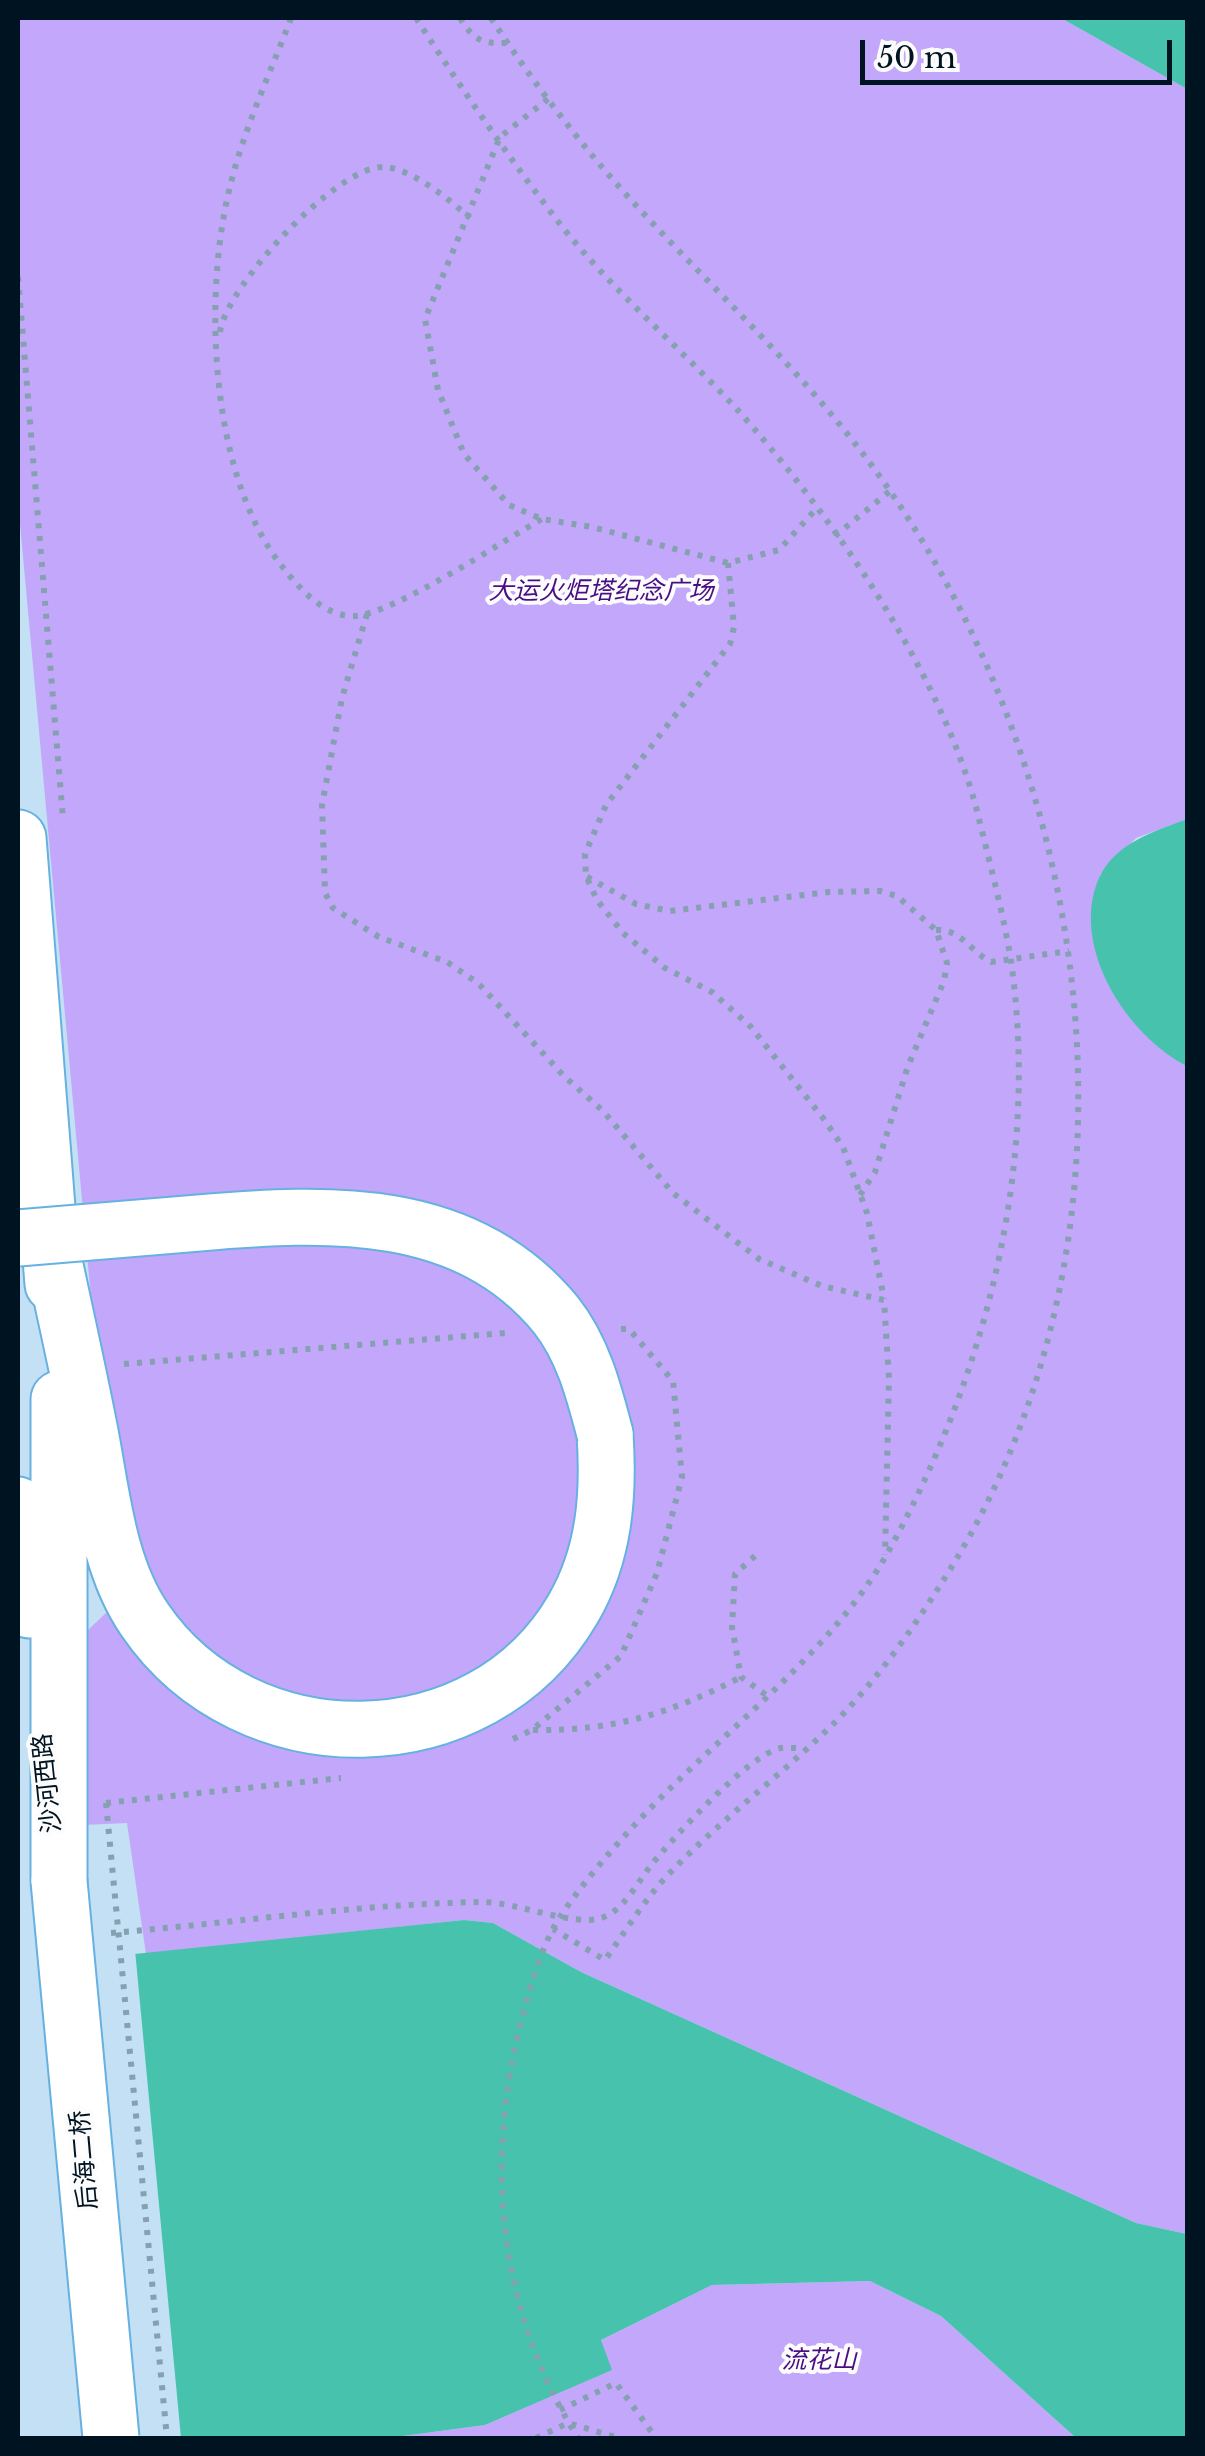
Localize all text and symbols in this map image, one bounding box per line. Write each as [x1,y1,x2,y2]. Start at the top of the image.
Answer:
scale bar [865,20,1178,82]
text: 50 m [877,39,956,76]
park label: 大运火炬塔纪念广场 [489,577,713,607]
street label: 沙河西路 [28,1732,68,1834]
street label: 后海二桥 [66,2109,104,2211]
park label: 流花山 [782,2346,856,2376]

